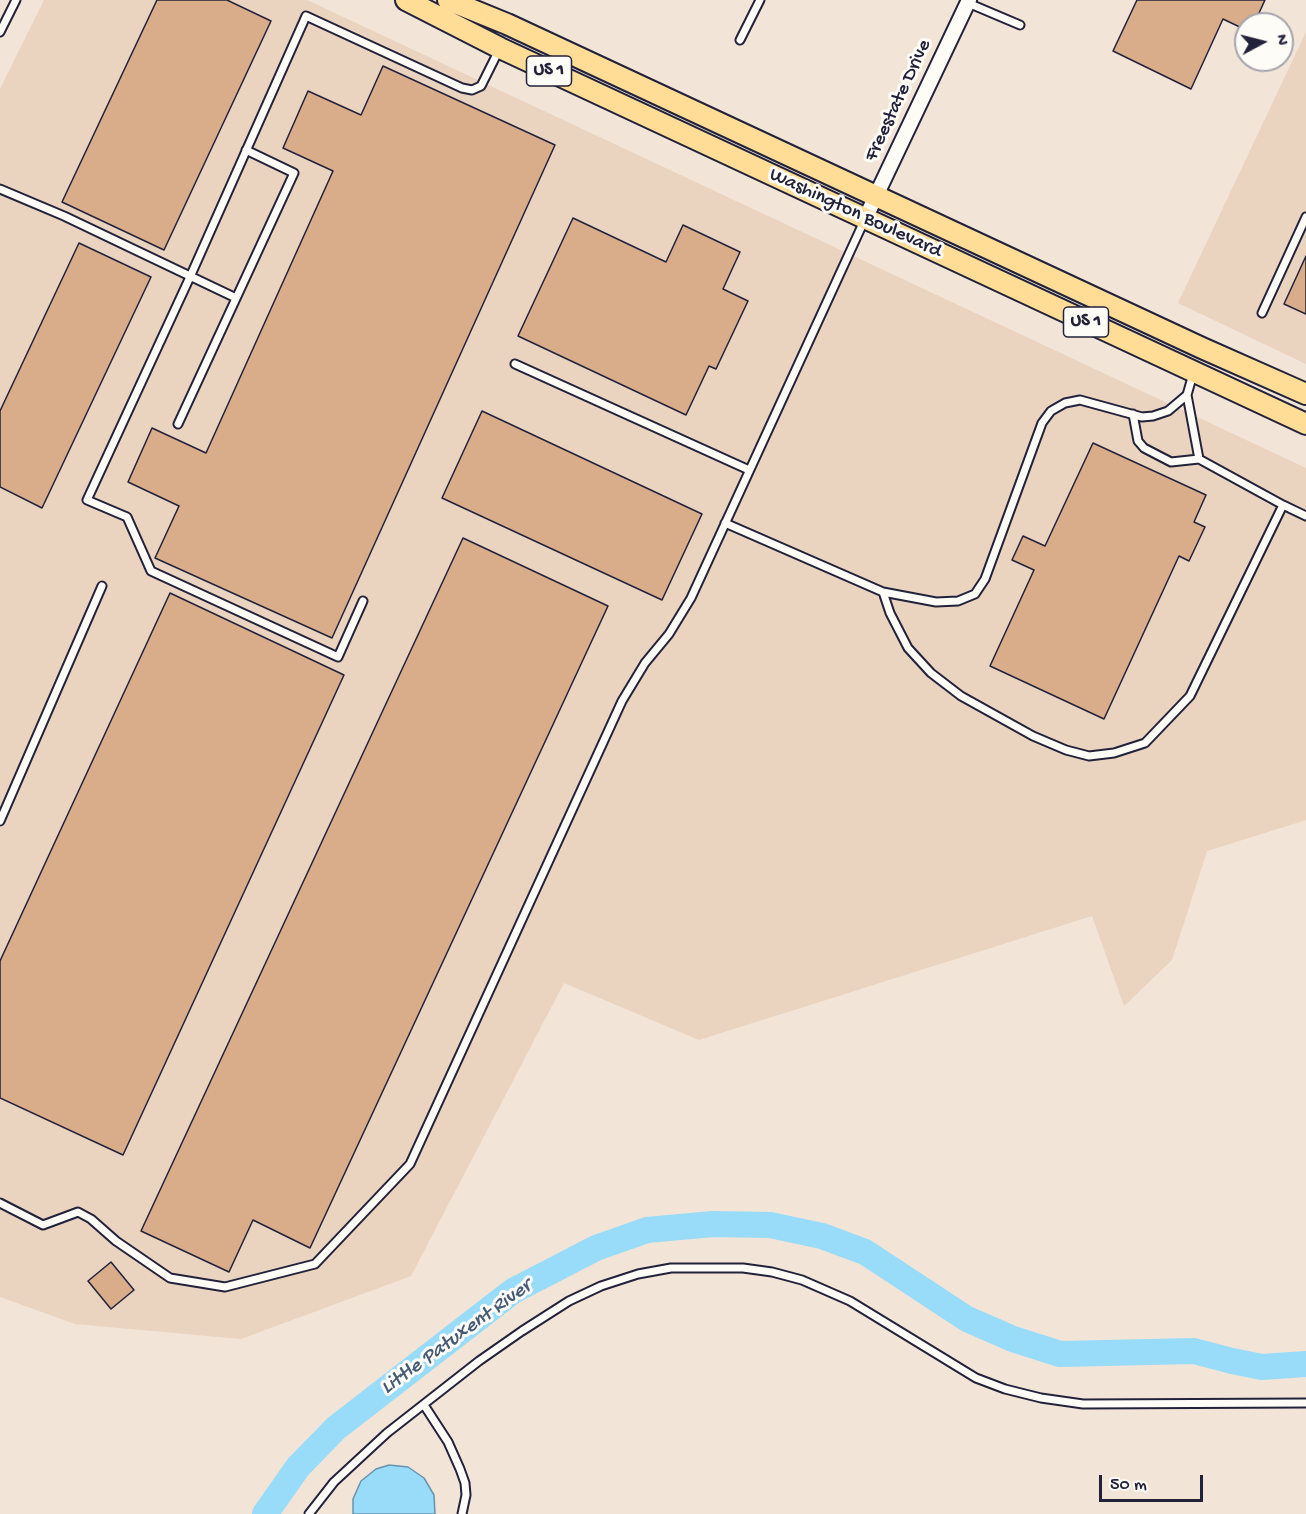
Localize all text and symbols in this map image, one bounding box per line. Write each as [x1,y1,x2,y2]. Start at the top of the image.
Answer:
north arrow [1234,12,1294,72]
text: N [1270,34,1290,46]
street label: Freestate Drive [860,36,938,166]
road number: US 1 [526,56,572,86]
street label: Washington Boulevard [765,163,945,265]
road number: US 1 [1064,307,1108,337]
water label: Little Patuxent River [377,1275,537,1401]
scale bar [1102,1463,1206,1501]
text: 50 m [1110,1475,1147,1496]

